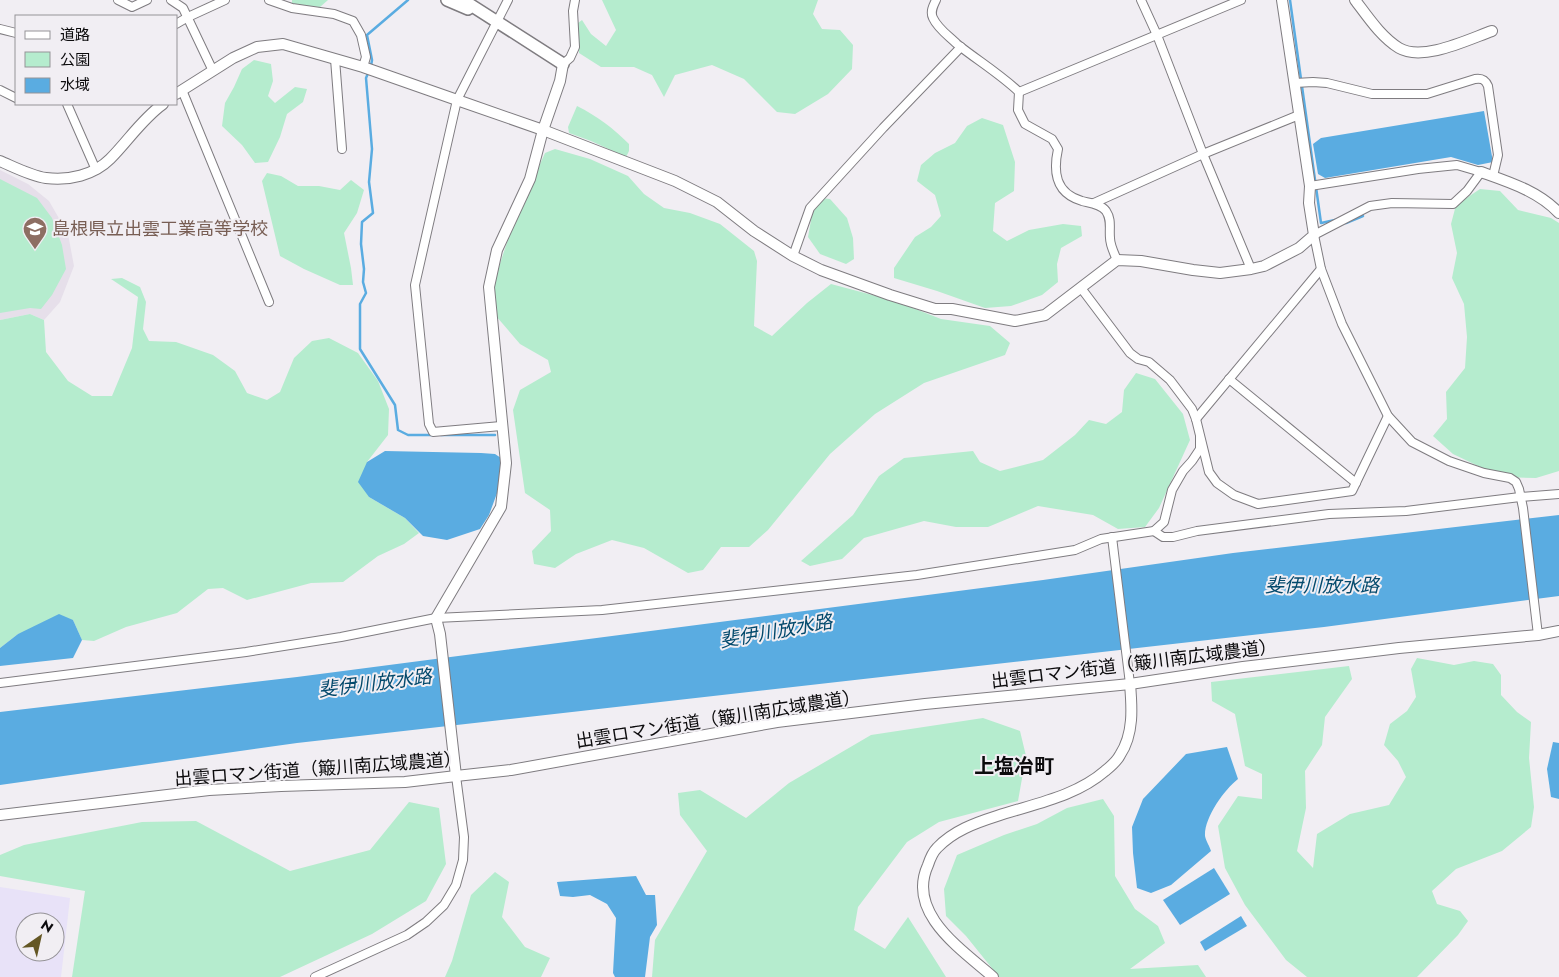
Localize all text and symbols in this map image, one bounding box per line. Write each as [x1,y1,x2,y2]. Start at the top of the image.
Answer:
legend [15,15,178,105]
text: 道路 [60,24,90,46]
text: 公園 [60,49,90,71]
text: 水域 [60,74,90,96]
school or university icon: 島根県立出雲工業高等学校 [22,216,48,250]
place label: 島根県立出雲工業高等学校 [52,216,268,242]
water label: 斐伊川放水路 [1265,572,1381,599]
water label: 斐伊川放水路 [718,607,836,654]
street label: 出雲ロマン街道（簸川南広域農道） [989,634,1279,694]
water label: 斐伊川放水路 [317,662,435,703]
street label: 出雲ロマン街道（簸川南広域農道） [574,684,862,754]
street label: 出雲ロマン街道（簸川南広域農道） [173,746,463,792]
district label: 上塩冶町 [974,752,1054,781]
north arrow [15,912,65,962]
text: N [37,915,57,938]

